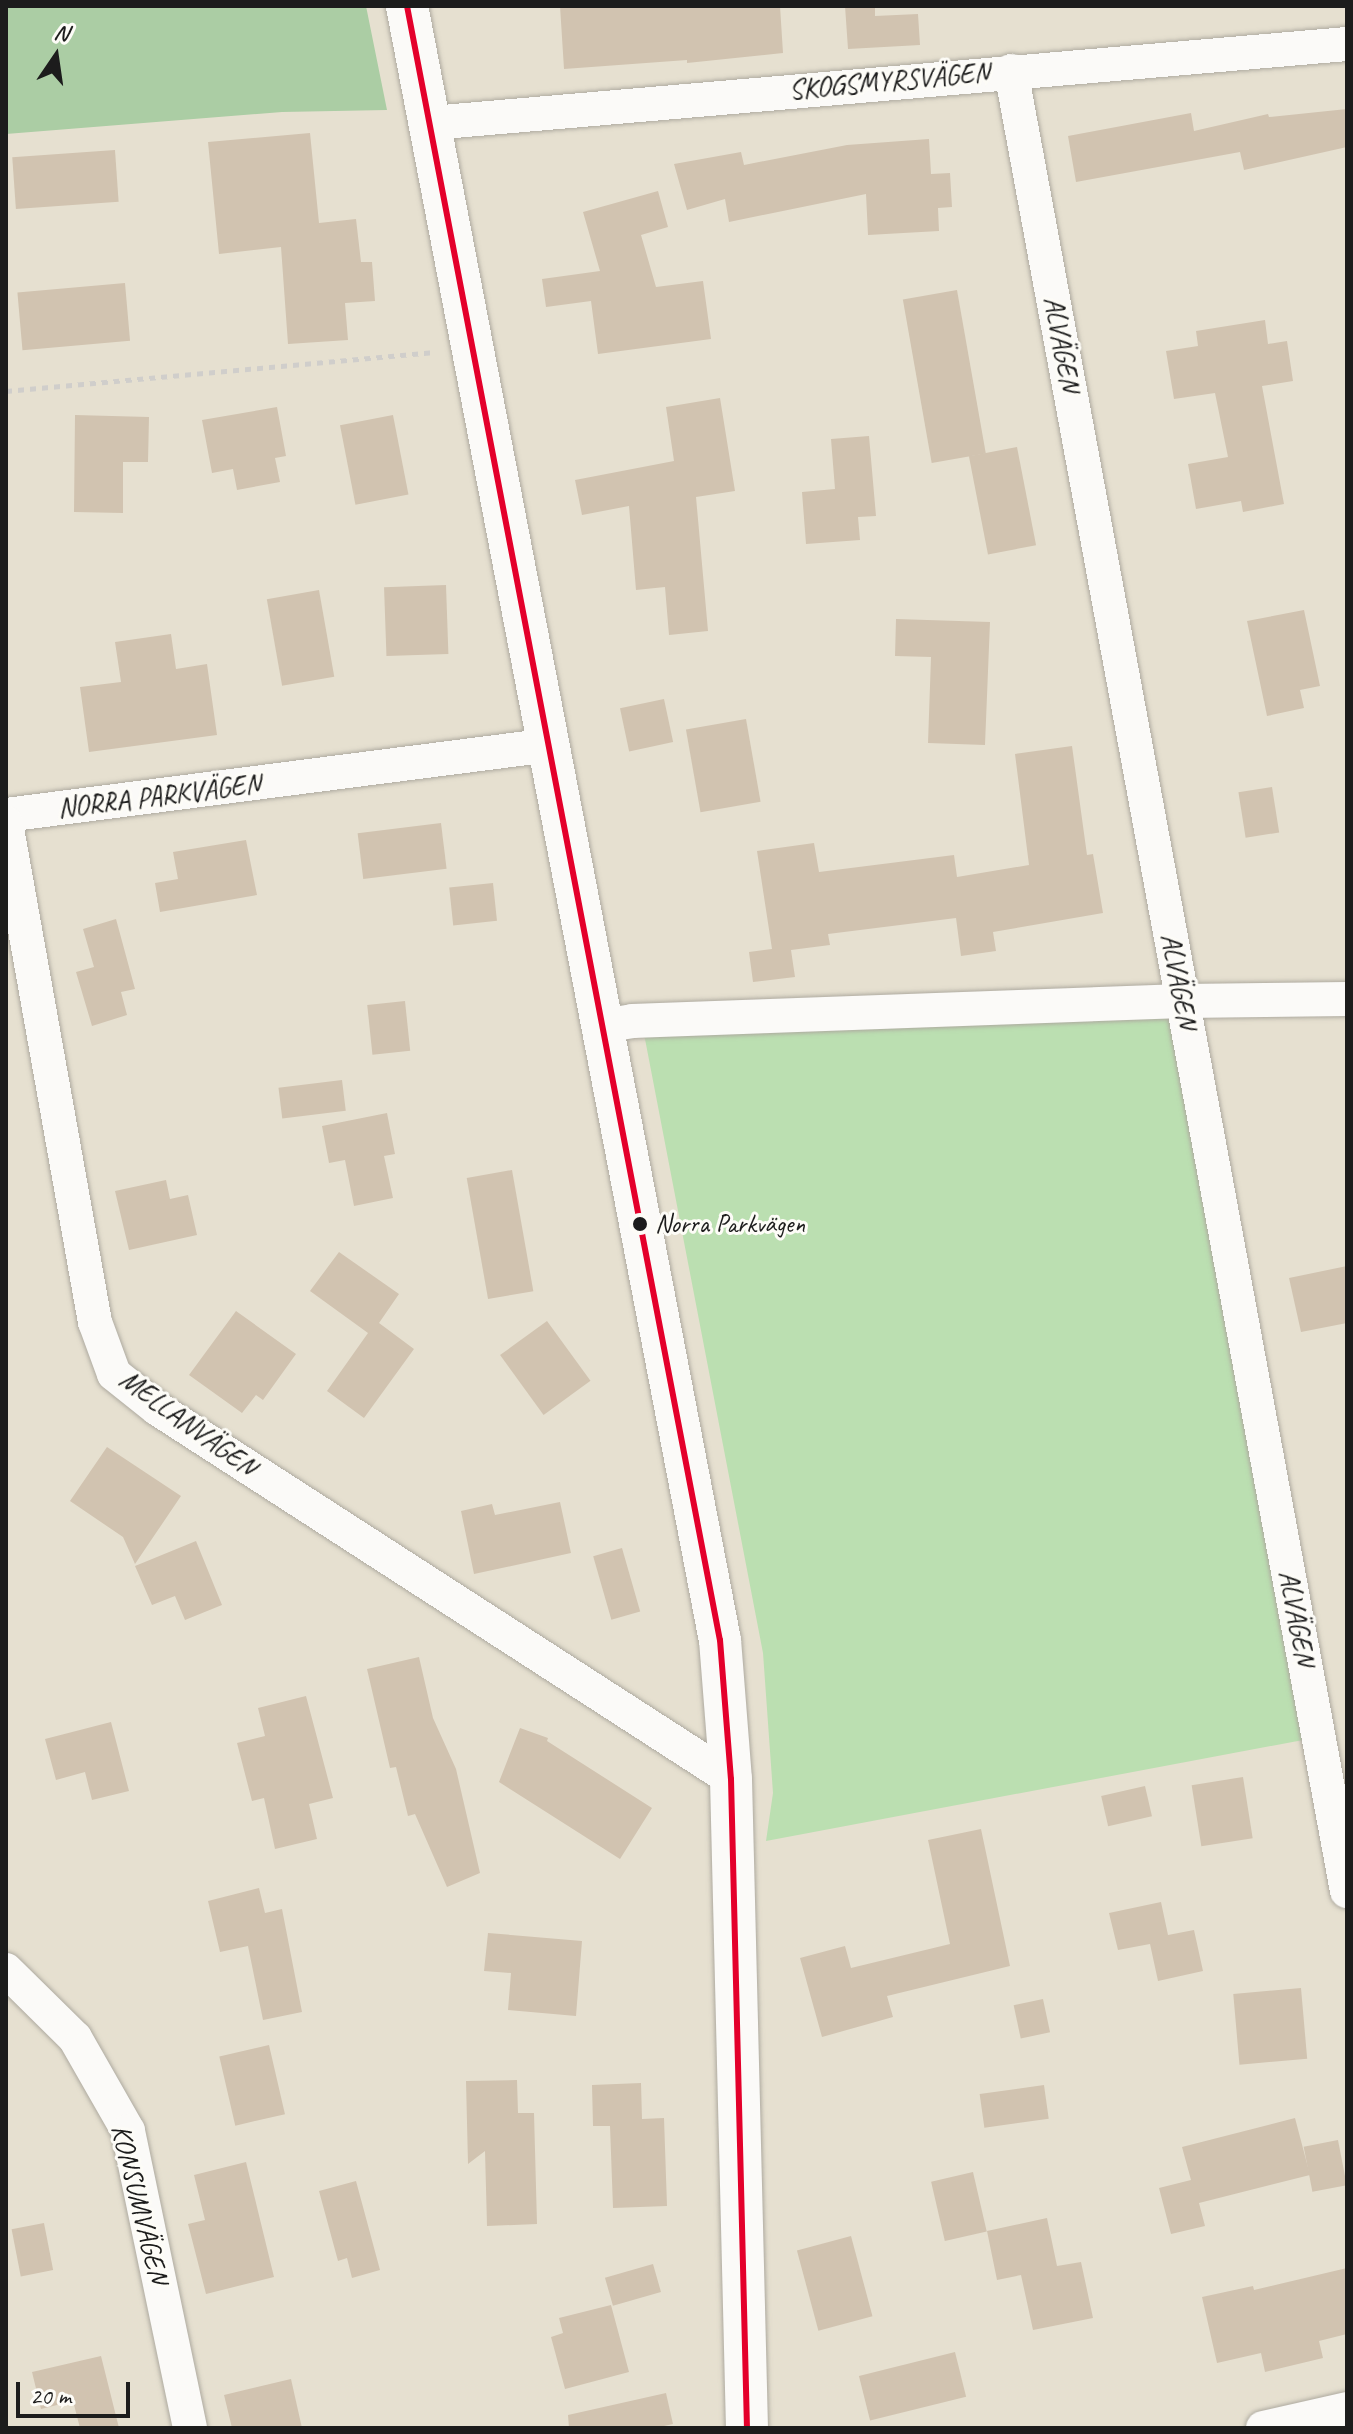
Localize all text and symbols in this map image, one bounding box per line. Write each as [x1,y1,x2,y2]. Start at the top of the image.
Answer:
north arrow [16,16,96,96]
text: N [52,17,71,48]
street label: SKOGSMYRSVÄGEN [787,56,991,106]
street label: ALVÄGEN [1037,294,1087,394]
street label: NORRA PARKVÄGEN [55,767,263,825]
street label: ALVÄGEN [1154,931,1204,1031]
place label: Norra Parkvägen [655,1208,806,1240]
marker: Norra Parkvägen [632,1216,648,1232]
street label: MELLANVÄGEN [113,1362,263,1484]
street label: ALVÄGEN [1272,1568,1322,1668]
street label: KONSUMVÄGEN [104,2121,176,2287]
scale bar [20,2366,134,2416]
text: 20 m [30,2381,71,2411]

